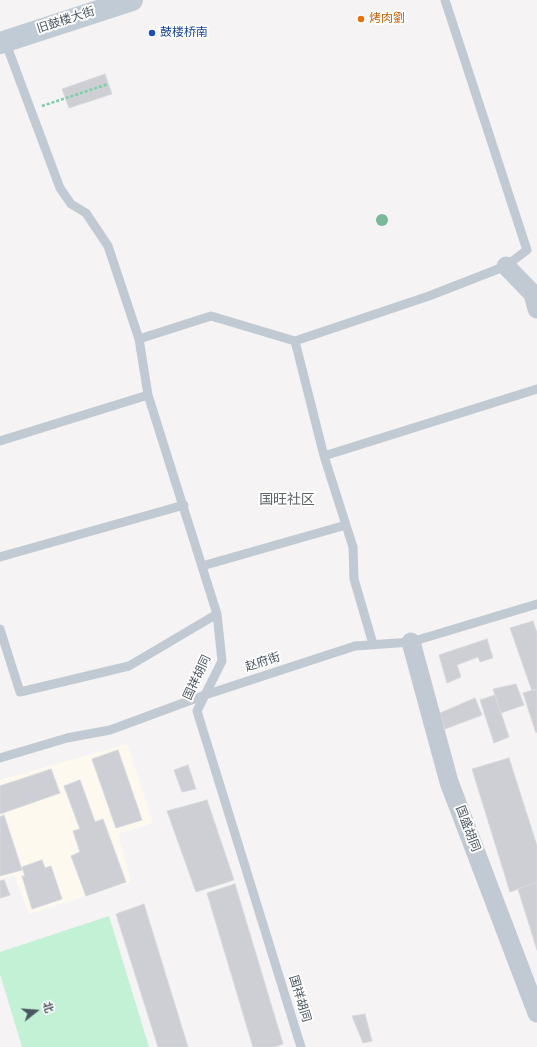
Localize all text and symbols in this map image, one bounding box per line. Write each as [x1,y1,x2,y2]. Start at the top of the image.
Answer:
street label: 旧鼓楼大街 [35,5,97,37]
place label: 烤肉劉 [369,12,405,26]
marker: 烤肉劉 [356,14,366,24]
place label: 鼓楼桥南 [160,26,208,40]
marker: 鼓楼桥南 [147,28,157,38]
district label: 国旺社区 [259,493,315,509]
street label: 赵府街 [244,651,282,675]
street label: 国祥胡同 [181,653,215,703]
street label: 国盛胡同 [452,804,482,854]
street label: 国祥胡同 [285,974,313,1024]
north arrow [16,991,56,1031]
text: 北 [39,1000,57,1015]

